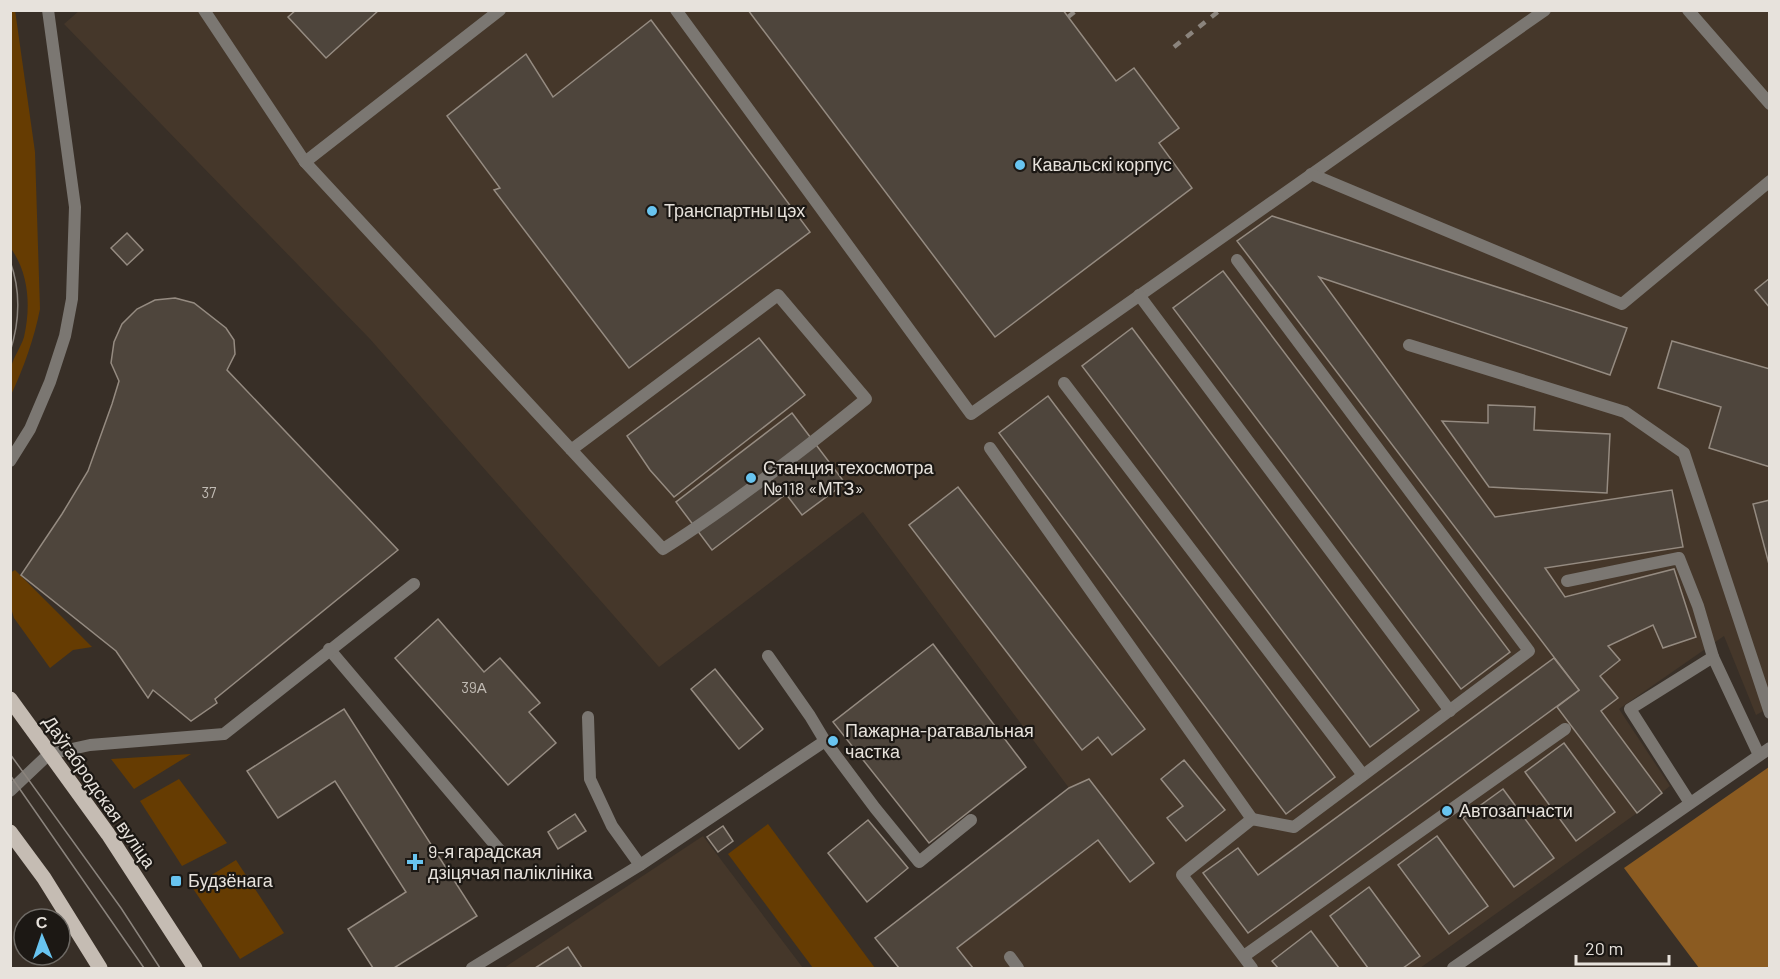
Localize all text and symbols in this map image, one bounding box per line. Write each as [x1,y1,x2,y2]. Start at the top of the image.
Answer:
place label: Кавальскі корпус [1032,153,1172,175]
marker: Кавальскі корпус [1013,158,1027,172]
place label: Транспартны цэх [664,199,805,221]
marker: Транспартны цэх [645,204,659,218]
place label: Станция техосмотра №118 «МТЗ» [763,456,934,499]
marker: Станция техосмотра №118 «МТЗ» [744,471,758,485]
house number: 37 [202,483,216,501]
house number: 39А [461,678,487,696]
street label: Даўгабродская вуліца [39,711,161,873]
place label: Пажарна-ратавальная частка [845,719,1034,762]
marker: Пажарна-ратавальная частка [826,734,840,748]
place label: Автозапчасти [1459,799,1573,821]
marker: Автозапчасти [1440,804,1454,818]
place label: 9-я гарадская дзіцячая паліклініка [428,840,594,883]
marker: 9-я гарадская дзіцячая паліклініка [406,853,424,871]
place label: Будзёнага [188,869,274,891]
marker: Будзёнага [169,874,183,888]
north arrow [12,907,72,967]
text: С [35,912,48,931]
scale bar [1576,928,1669,966]
text: 20 m [1585,937,1623,959]

